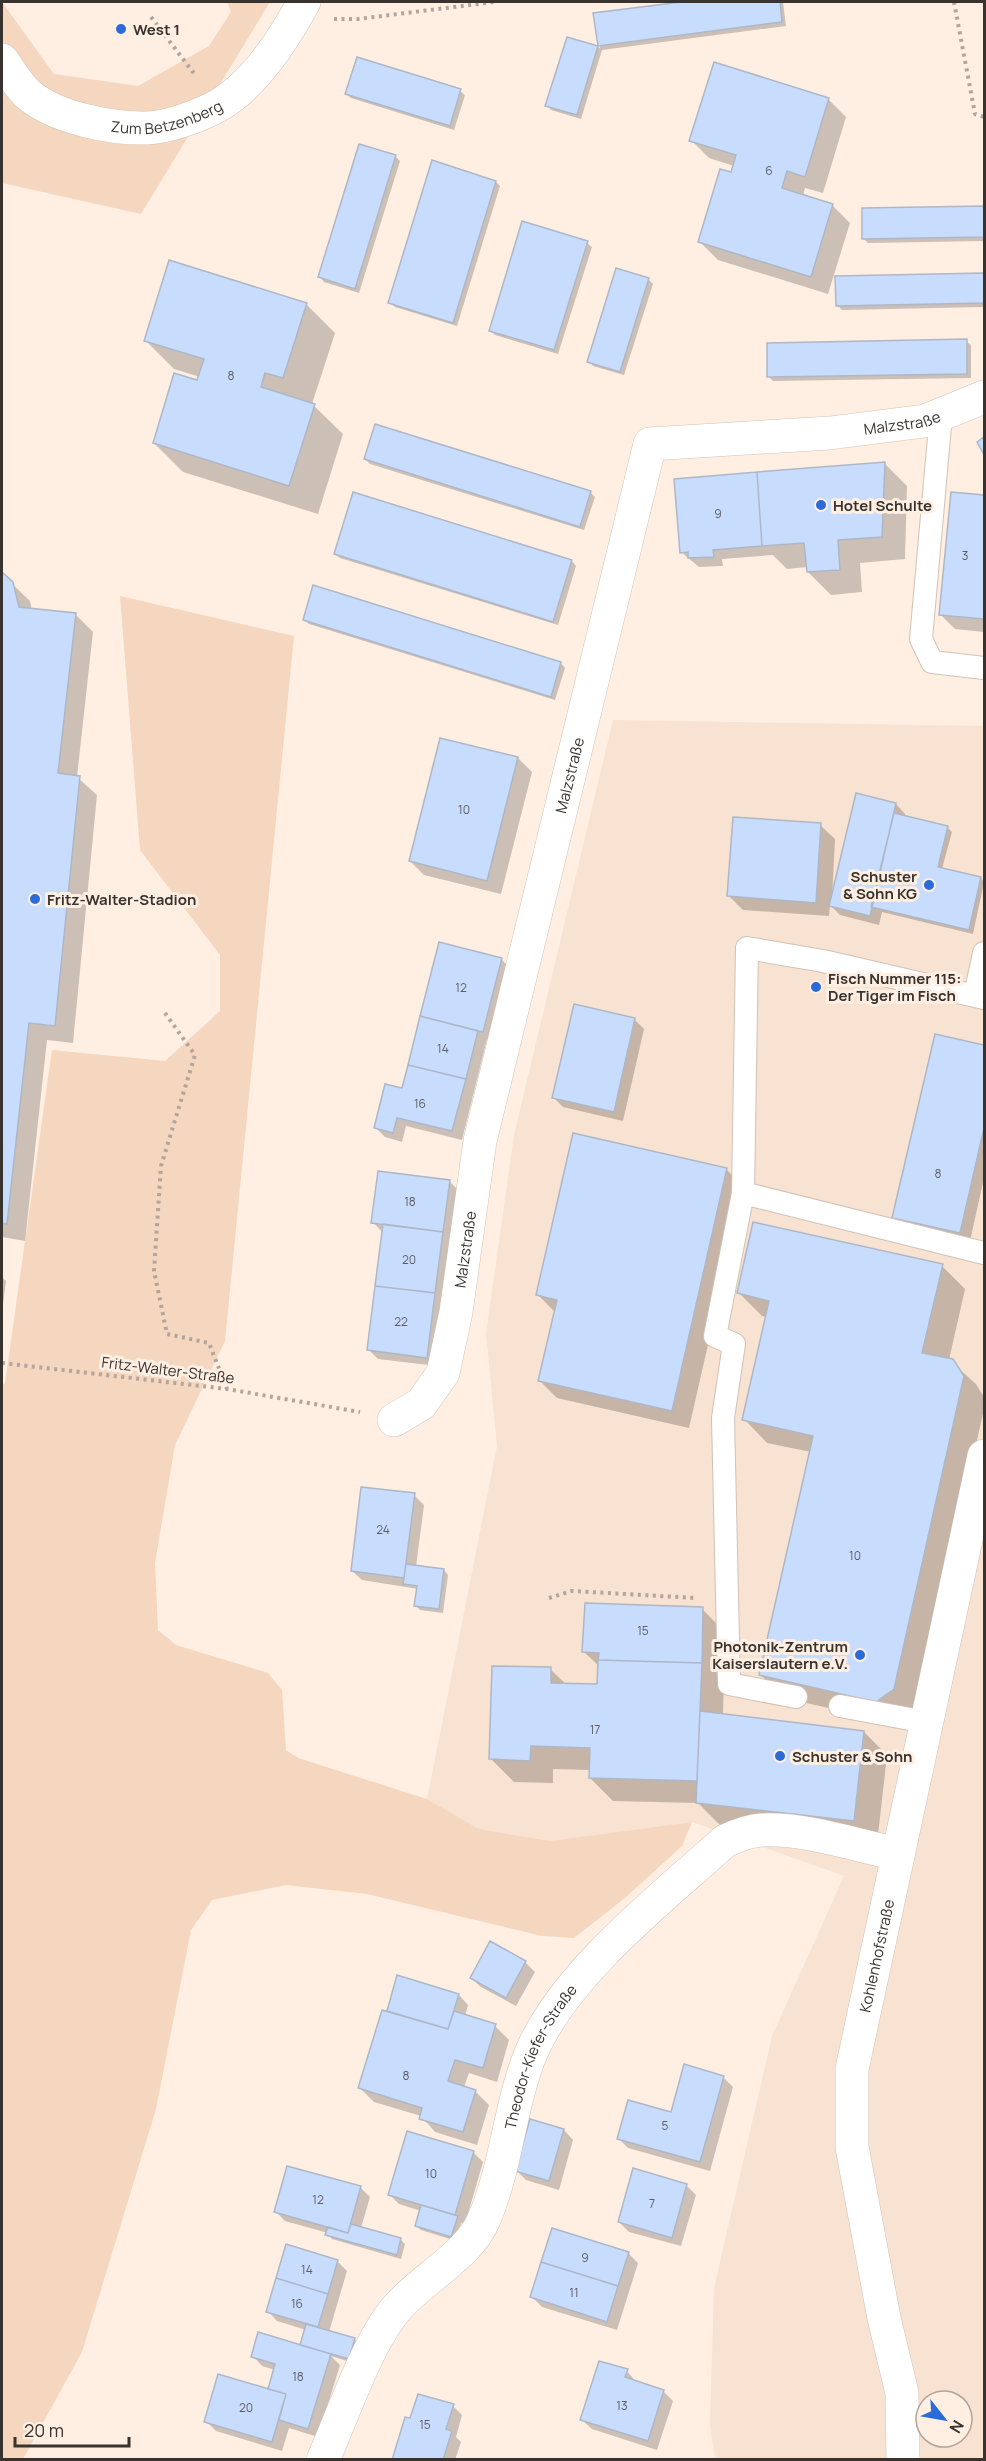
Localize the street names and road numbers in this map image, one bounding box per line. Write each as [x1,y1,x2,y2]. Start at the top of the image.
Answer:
street label: Zum Betzenberg [110,95,226,139]
street label: Malzstraße [862,405,944,439]
street label: Malzstraße [550,735,589,815]
street label: Malzstraße [449,1209,481,1289]
street label: Fritz-Walter-Straße [100,1351,236,1389]
street label: Kohlenhofstraße [854,1897,899,2014]
street label: Theodor-Kiefer-Straße [499,1979,581,2131]

